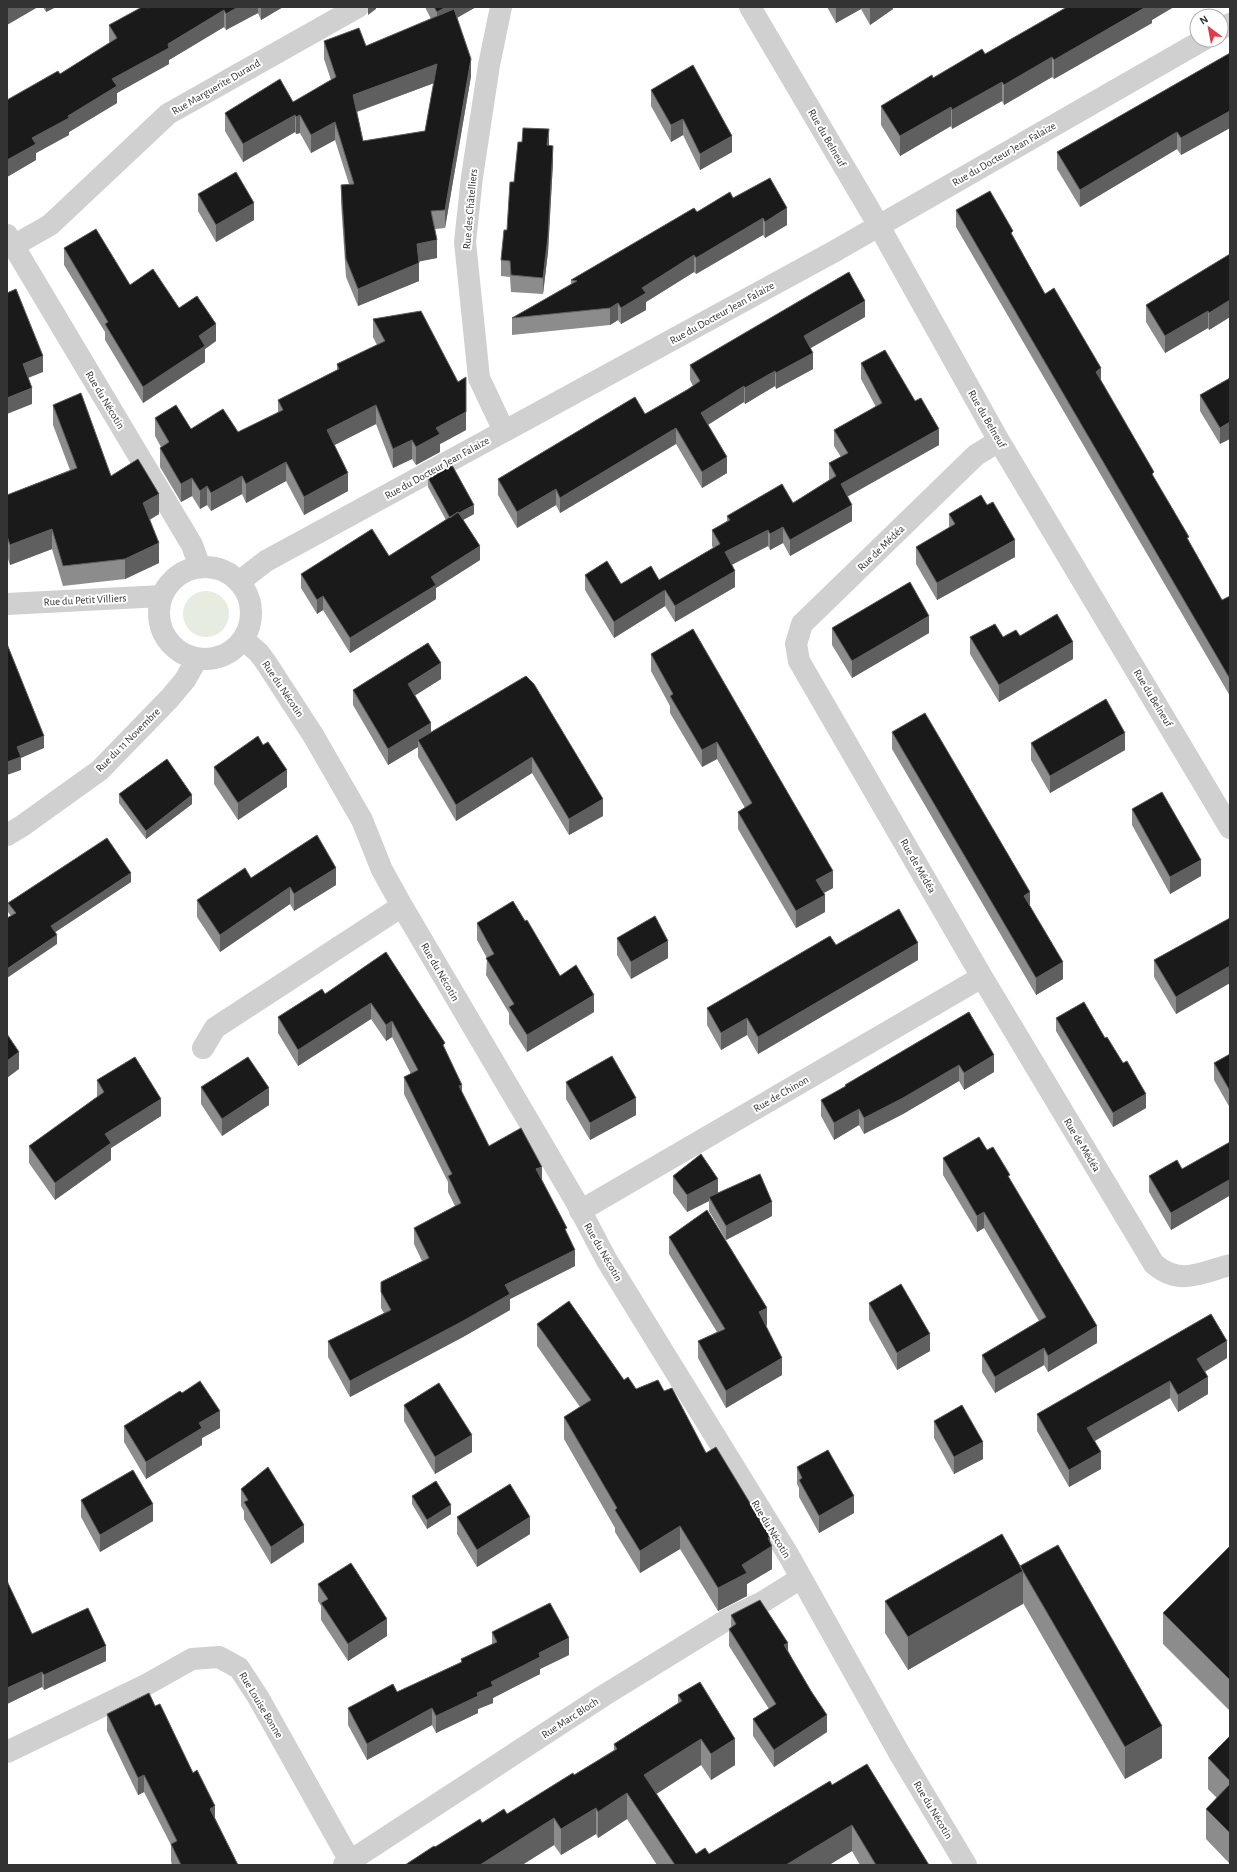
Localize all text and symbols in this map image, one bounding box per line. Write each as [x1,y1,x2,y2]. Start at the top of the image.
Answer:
north arrow [1189,8,1229,48]
text: N [1198,13,1210,27]
street label: Rue Marguerite Durand [170,57,262,117]
street label: Rue du Belneuf [806,107,848,169]
street label: Rue du Docteur Jean Falaize [950,120,1058,188]
street label: Rue des Châtelliers [461,168,479,250]
street label: Rue du Docteur Jean Falaize [668,280,776,346]
street label: Rue du Nécotin [83,369,127,431]
street label: Rue du Belneuf [966,388,1008,450]
street label: Rue du Docteur Jean Falaize [383,435,491,501]
street label: Rue de Médéa [855,523,907,573]
street label: Rue du Petit Villiers [43,592,127,608]
street label: Rue du Nécotin [260,659,306,719]
street label: Rue du Belneuf [1132,667,1175,729]
street label: Rue du 11 Novembre [94,706,162,774]
street label: Rue de Médéa [898,837,938,895]
street label: Rue du Nécotin [419,941,461,1003]
street label: Rue de Chinon [752,1074,810,1114]
street label: Rue de Médéa [1062,1116,1102,1174]
street label: Rue du Nécotin [582,1221,624,1283]
street label: Rue du Nécotin [749,1498,793,1560]
street label: Rue Louise Bonne [237,1670,285,1740]
street label: Rue Marc Bloch [540,1696,600,1740]
street label: Rue du Nécotin [911,1779,955,1841]

